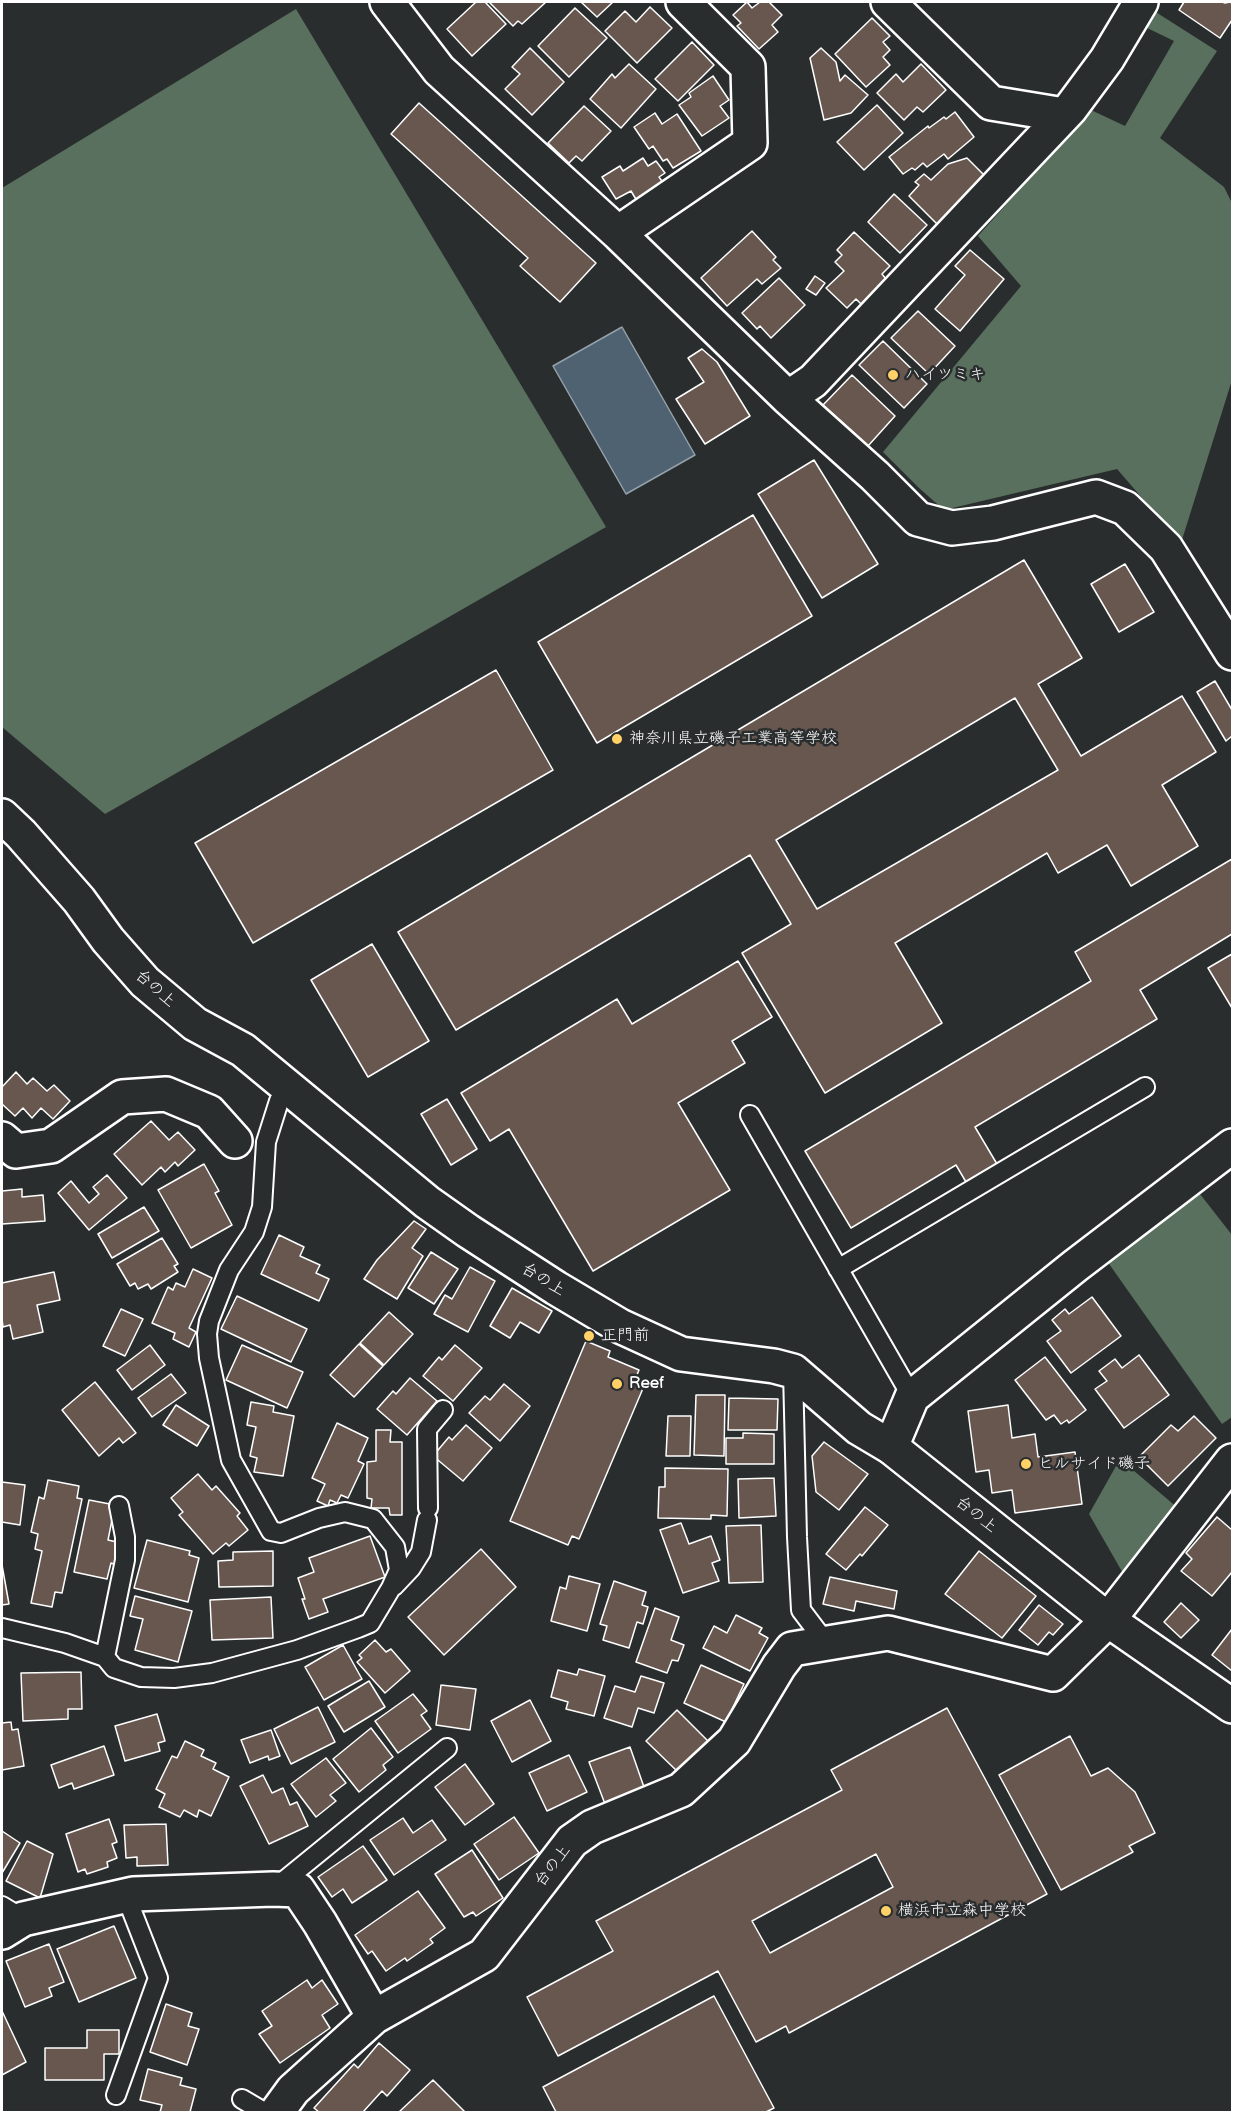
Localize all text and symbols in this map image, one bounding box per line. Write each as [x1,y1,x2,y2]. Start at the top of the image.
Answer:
place label: ハイツミキ [905,365,985,385]
marker: ハイツミキ [886,368,900,382]
place label: 神奈川県立磯子工業高等学校 [629,729,837,749]
marker: 神奈川県立磯子工業高等学校 [610,732,624,746]
street label: 台の上 [131,966,179,1012]
street label: 台の上 [518,1259,568,1301]
place label: 正門前 [601,1326,649,1346]
marker: 正門前 [582,1329,596,1343]
place label: Reef [629,1374,664,1394]
marker: Reef [610,1377,624,1391]
place label: ヒルサイド磯子 [1038,1454,1150,1474]
marker: ヒルサイド磯子 [1019,1457,1033,1471]
street label: 台の上 [951,1492,1001,1538]
street label: 台の上 [531,1841,575,1891]
place label: 横浜市立森中学校 [898,1901,1026,1921]
marker: 横浜市立森中学校 [879,1904,893,1918]

